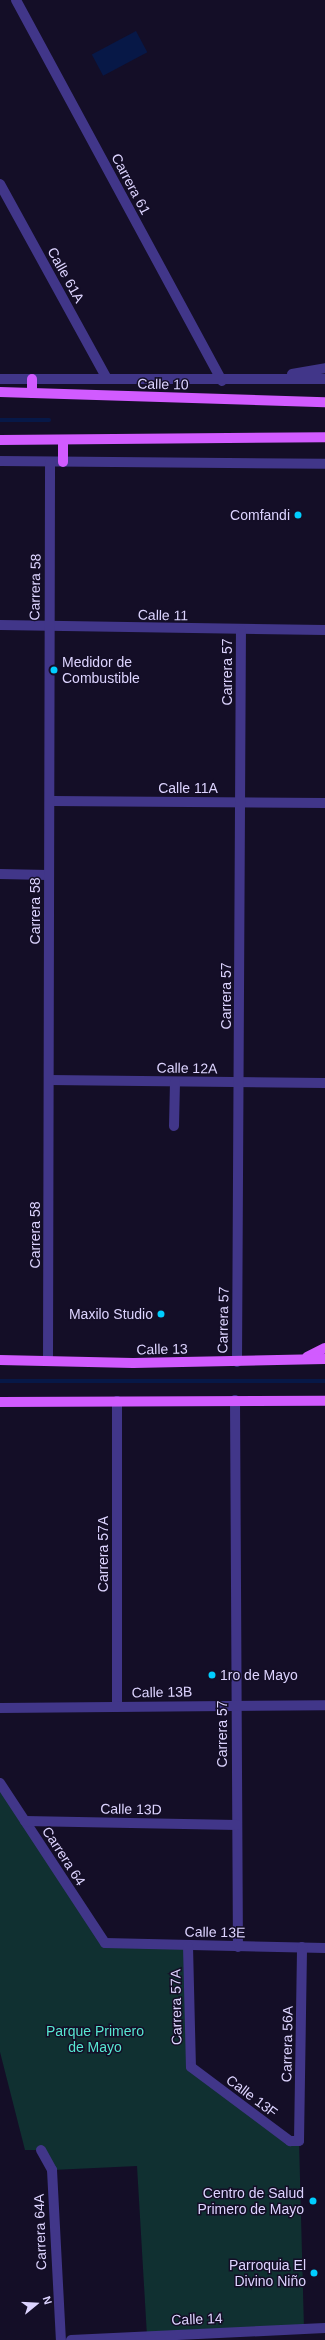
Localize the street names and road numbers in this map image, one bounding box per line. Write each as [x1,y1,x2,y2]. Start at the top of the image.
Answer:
street label: Carrera 61 [108,151,154,217]
street label: Calle 61A [44,244,88,306]
street label: Calle 10 [137,375,189,393]
street label: Carrera 58 [26,553,44,621]
street label: Calle 11 [138,606,188,624]
street label: Carrera 57 [219,639,235,705]
street label: Calle 11A [158,780,218,796]
street label: Carrera 58 [27,878,43,944]
street label: Carrera 57 [218,963,234,1029]
street label: Calle 12A [157,1059,217,1077]
street label: Carrera 58 [27,1202,43,1268]
street label: Carrera 57 [214,1286,232,1354]
street label: Calle 13 [136,1340,188,1358]
street label: Carrera 57A [95,1516,111,1592]
street label: Calle 13B [132,1683,192,1701]
street label: Carrera 57 [214,1701,230,1767]
street label: Calle 13D [100,1800,162,1818]
street label: Carrera 64 [39,1823,89,1889]
street label: Calle 13E [185,1923,245,1941]
street label: Carrera 57A [167,1969,185,2045]
street label: Carrera 56A [278,2006,296,2082]
street label: Calle 13F [223,2071,281,2121]
street label: Carrera 64A [30,2194,50,2270]
street label: Calle 14 [171,2310,223,2328]

